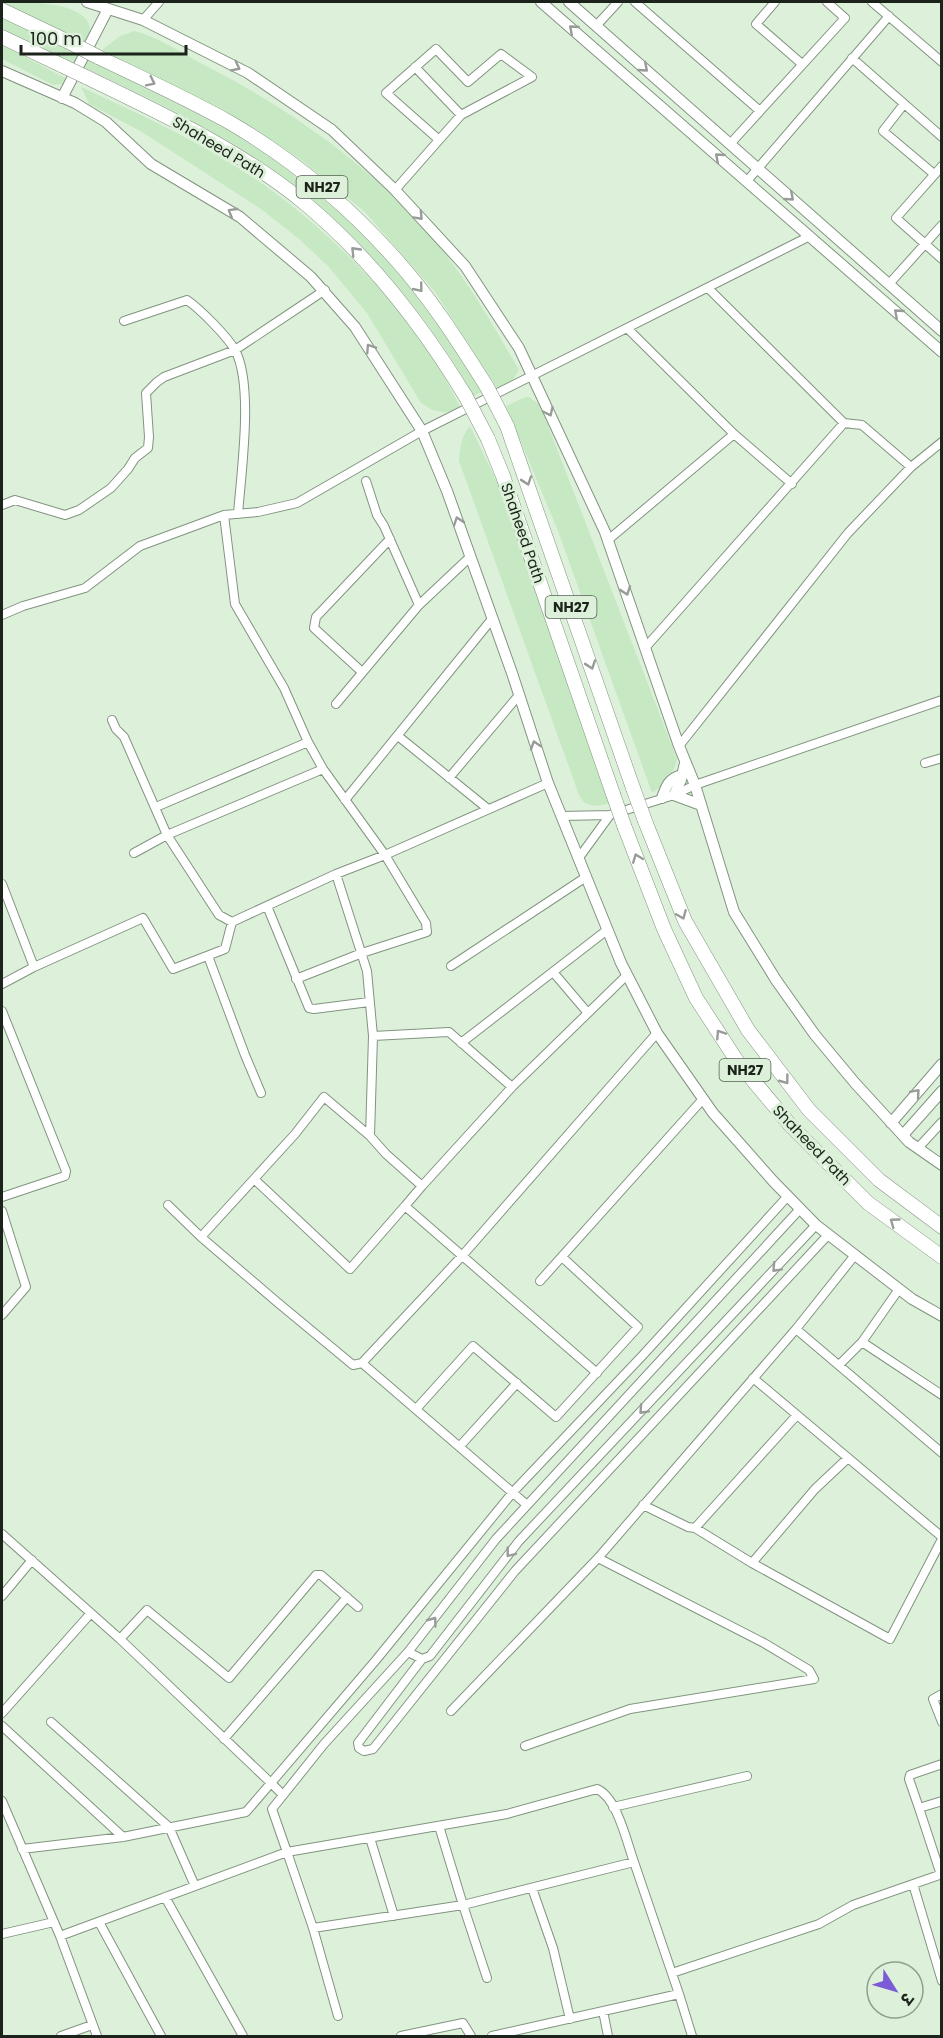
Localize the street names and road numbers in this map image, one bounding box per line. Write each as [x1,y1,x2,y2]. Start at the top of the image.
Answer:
street label: Shaheed Path [169,111,269,183]
road number: NH27 [296,176,348,198]
street label: Shaheed Path [496,480,550,586]
road number: NH27 [546,596,596,618]
road number: NH27 [720,1059,771,1081]
street label: Shaheed Path [768,1100,856,1190]

